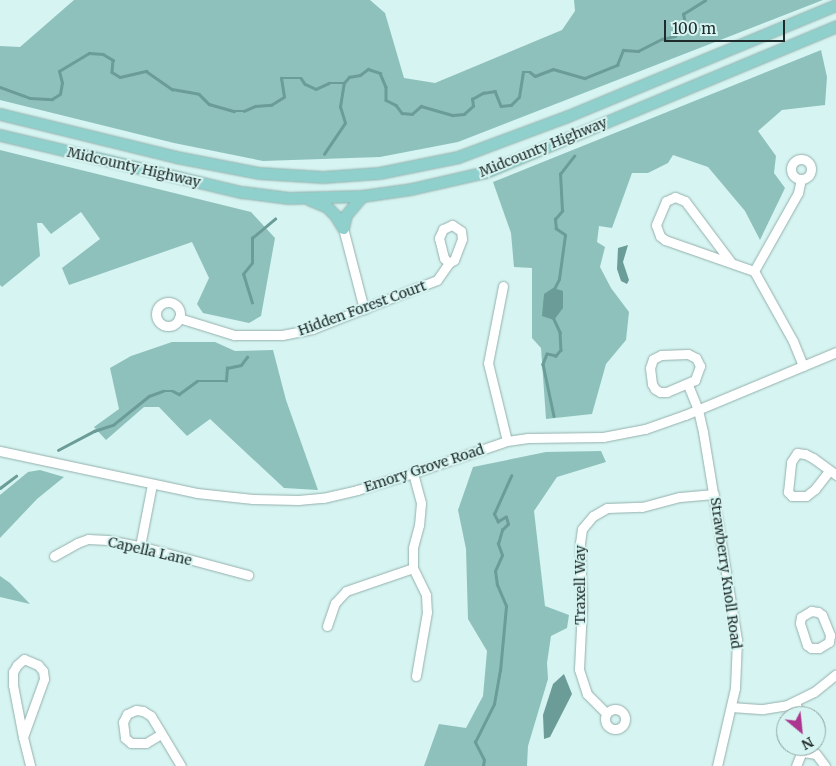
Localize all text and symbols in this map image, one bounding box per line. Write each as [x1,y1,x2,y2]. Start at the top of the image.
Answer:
scale bar [666,10,787,42]
text: 100 m [672,19,716,38]
street label: Midcounty Highway [476,114,610,180]
street label: Midcounty Highway [66,143,202,191]
street label: Hidden Forest Court [296,277,428,339]
street label: Emory Grove Road [362,441,486,495]
street label: Strawberry Knoll Road [707,496,745,650]
street label: Capella Lane [106,533,194,569]
street label: Traxell Way [572,545,588,625]
north arrow [776,706,826,756]
text: N [798,733,817,754]

